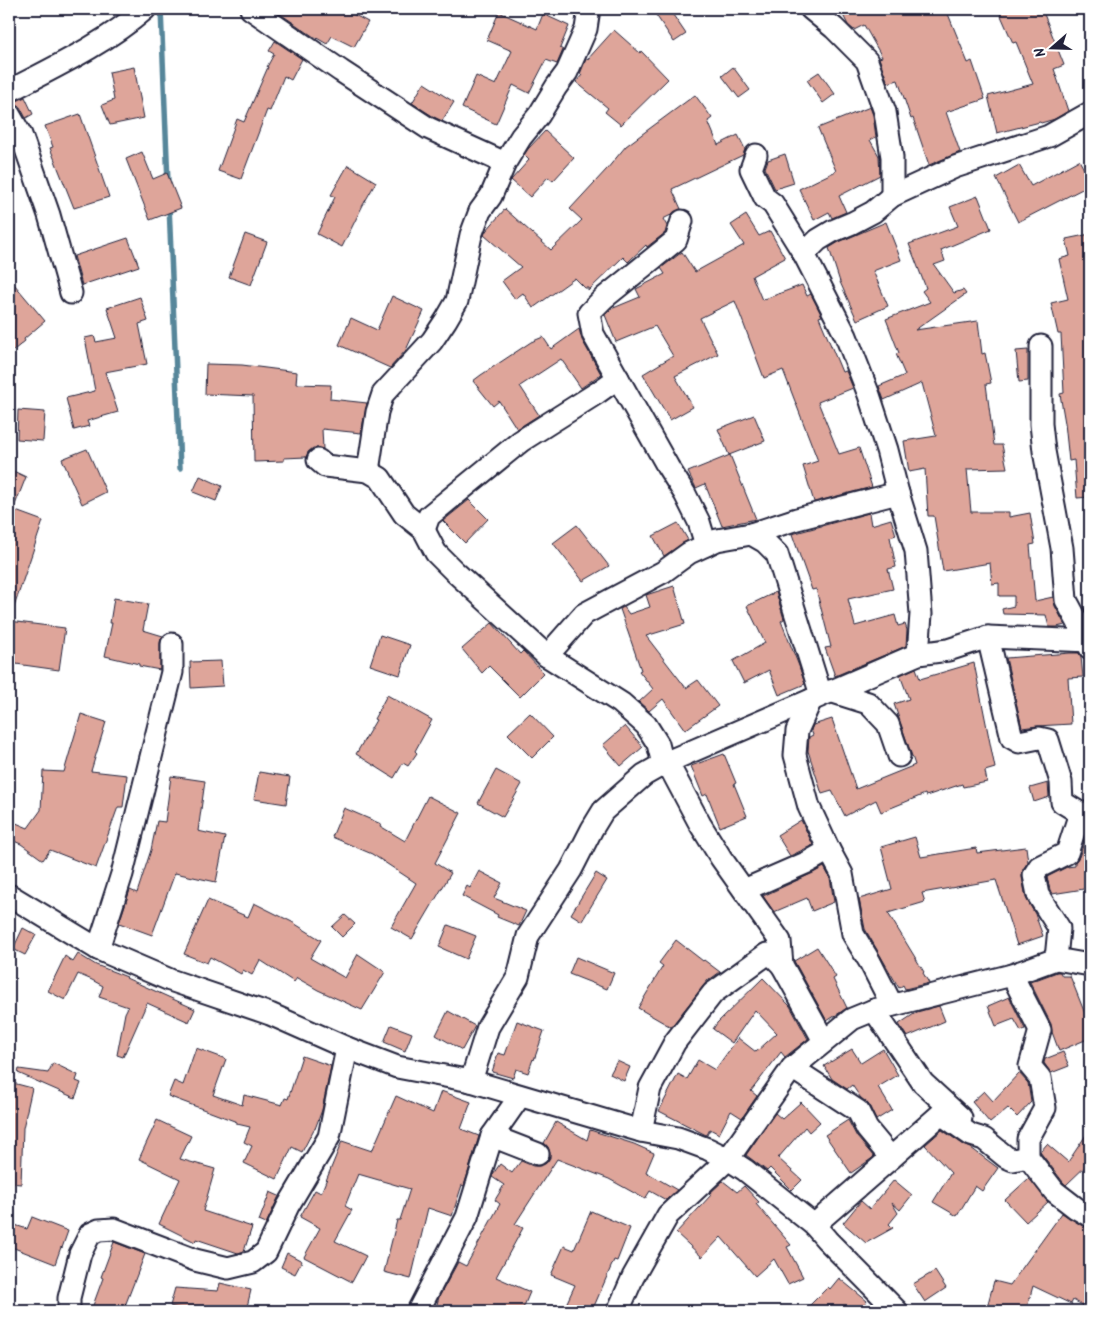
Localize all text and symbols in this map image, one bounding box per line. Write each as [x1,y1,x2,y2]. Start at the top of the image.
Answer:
north arrow [1026,22,1076,72]
text: N [1029,44,1053,60]

